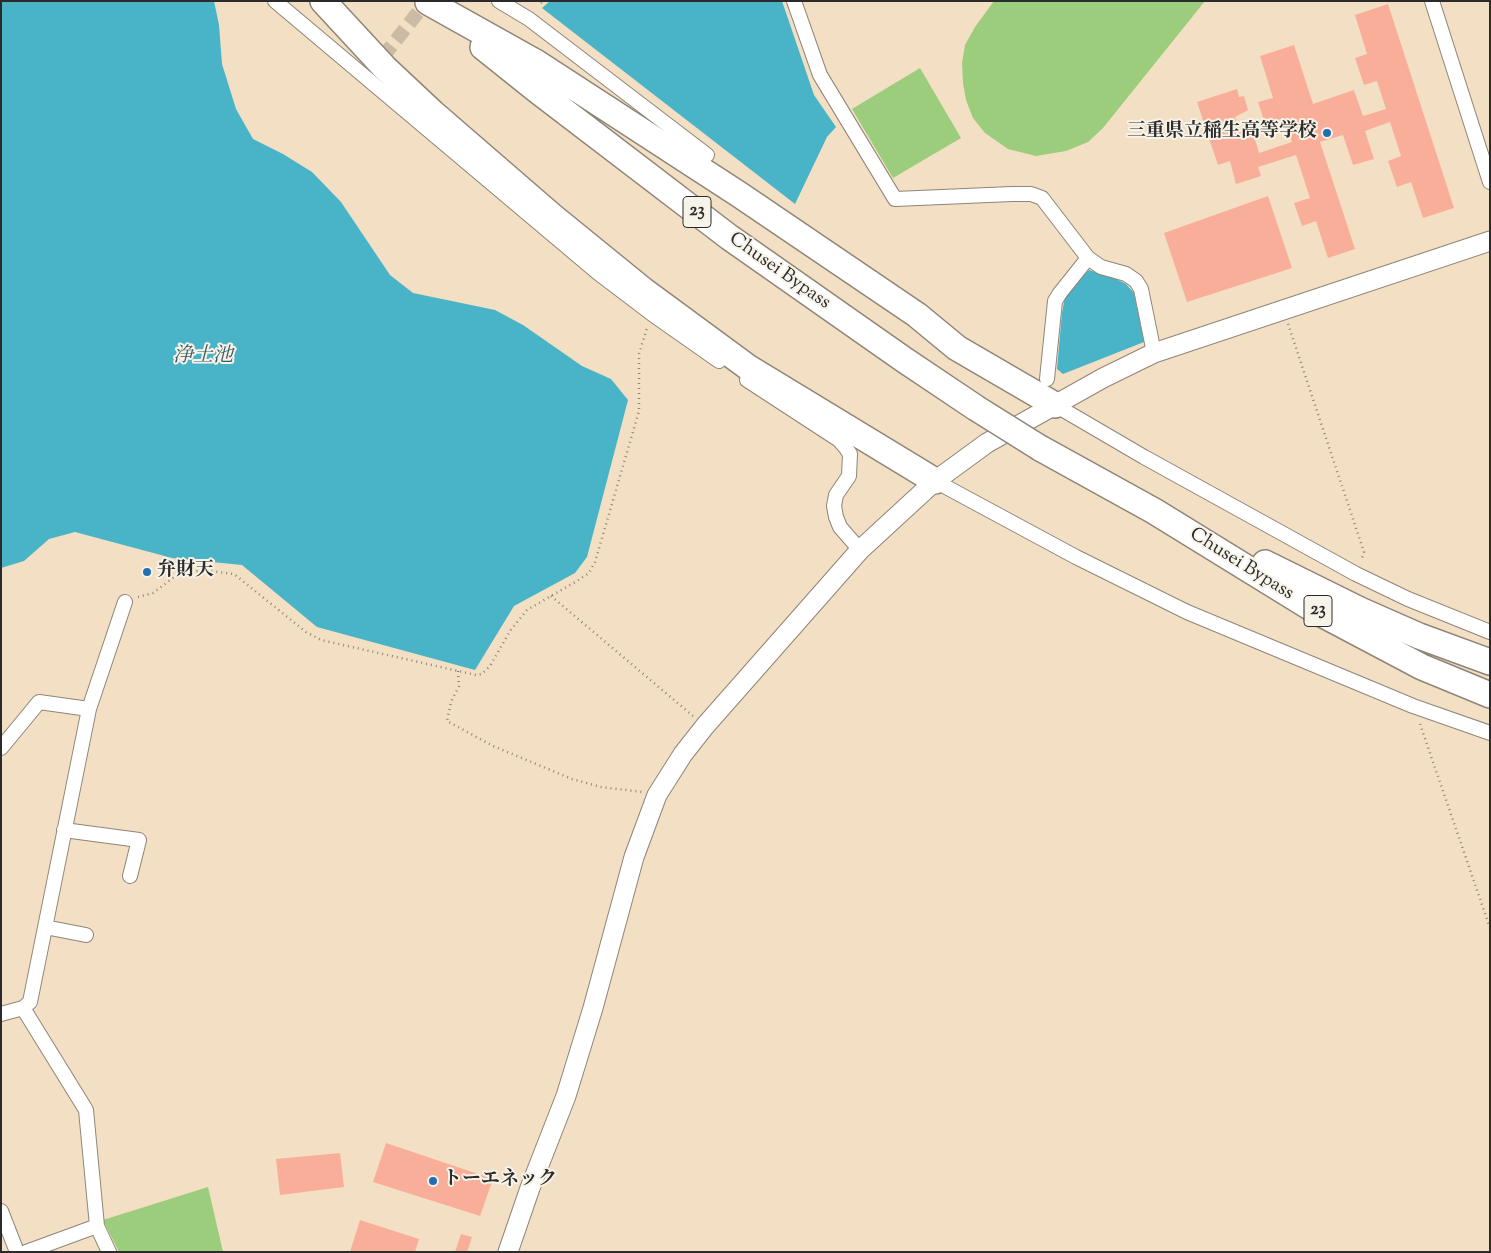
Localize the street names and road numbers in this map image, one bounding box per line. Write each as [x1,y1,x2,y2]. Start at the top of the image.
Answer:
road number: 23 [683,196,711,228]
street label: Chusei Bypass [724,229,834,315]
street label: Chusei Bypass [1185,524,1297,606]
road number: 23 [1304,596,1332,626]

